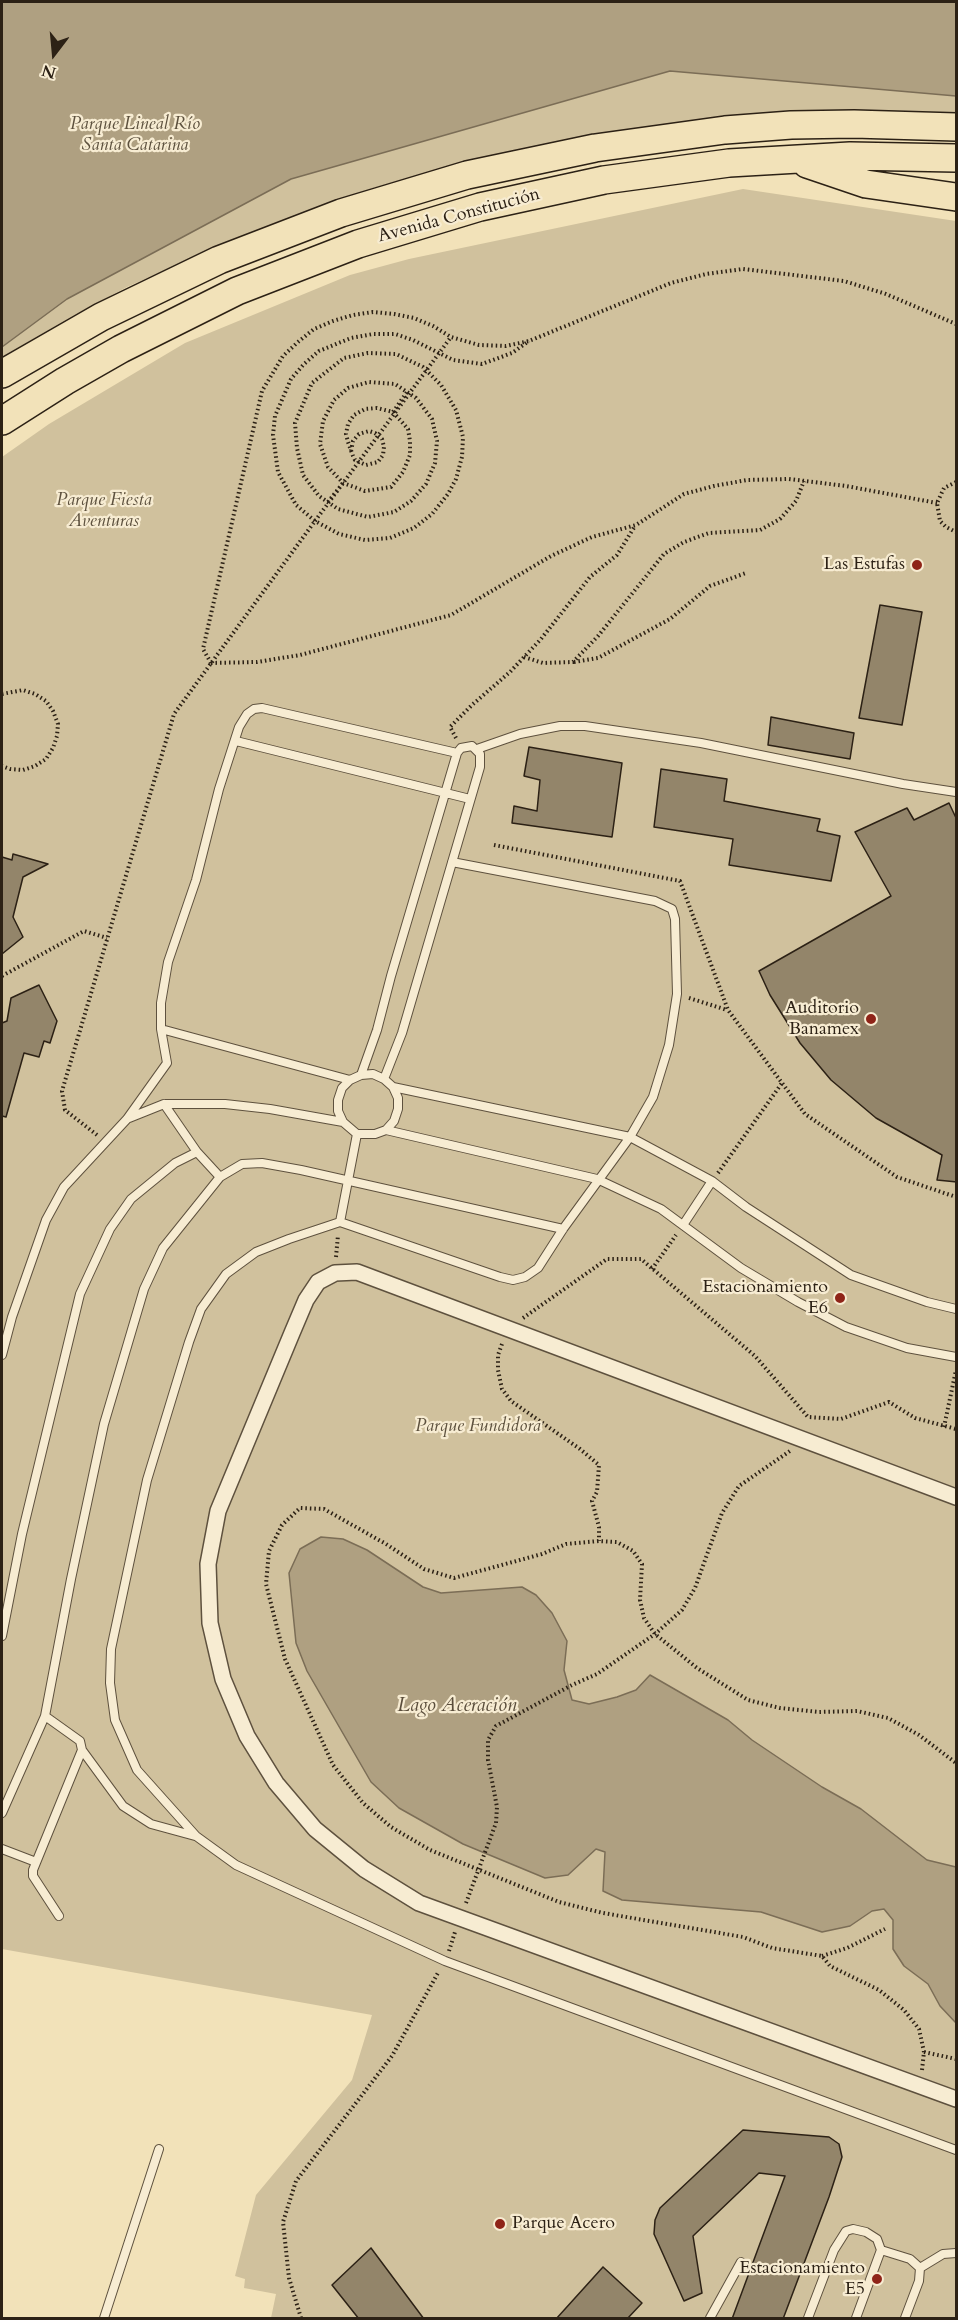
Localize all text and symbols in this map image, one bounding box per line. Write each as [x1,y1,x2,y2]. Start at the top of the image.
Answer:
north arrow [24,24,84,84]
text: N [39,59,59,84]
park label: Parque Lineal Río Santa Catarina [70,114,200,156]
street label: Avenida Constitución [376,184,542,248]
park label: Parque Fiesta Aventuras [56,490,152,532]
place label: Las Estufas [823,554,905,576]
marker: Las Estufas [910,558,924,572]
place label: Auditorio Banamex [785,998,859,1040]
marker: Auditorio Banamex [864,1012,878,1026]
place label: Estacionamiento E6 [702,1277,828,1320]
marker: Estacionamiento E6 [833,1291,847,1305]
park label: Parque Fundidora [415,1416,541,1438]
water label: Lago Aceración [397,1694,517,1718]
place label: Parque Acero [512,2213,615,2235]
marker: Parque Acero [493,2217,507,2231]
place label: Estacionamiento E5 [739,2258,865,2300]
marker: Estacionamiento E5 [870,2272,884,2286]

